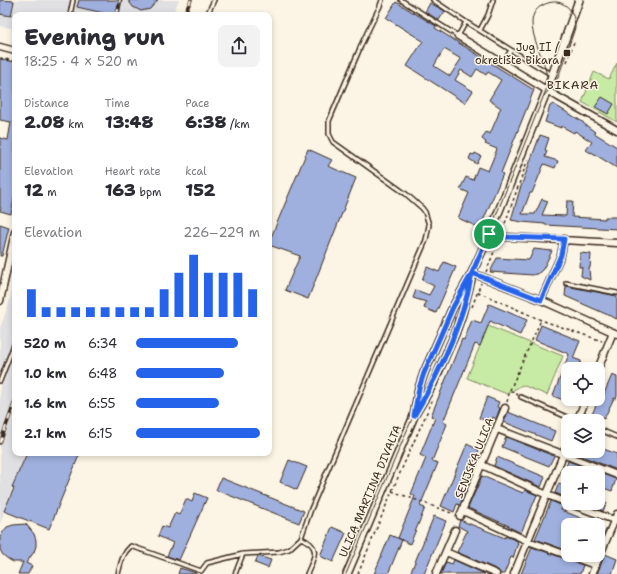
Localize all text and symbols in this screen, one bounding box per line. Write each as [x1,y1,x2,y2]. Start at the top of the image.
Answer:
text: Evening run [24,23,165,52]
button: share [218,25,260,67]
place label: Jug II / okretište Bikara [475,40,560,68]
marker: Jug II / okretište Bikara [562,48,572,58]
text: 18:25 · 4 × 520 m [24,53,138,70]
district label: BIKARA [547,77,599,93]
text: Distance [24,96,69,111]
text: Time [105,96,130,111]
text: Pace [185,96,210,111]
text: 2.08 [24,111,65,133]
text: 13:48 [105,111,153,133]
text: 6:38 [185,111,226,133]
text: km [65,117,84,132]
text: /km [226,117,250,132]
text: Elevation [24,164,73,179]
text: Heart rate [105,164,161,179]
text: kcal [185,164,207,179]
text: 12 [24,179,43,201]
text: 163 [105,179,136,201]
text: 152 [185,179,215,201]
text: m [43,185,57,200]
text: bpm [136,185,162,200]
pin [472,217,506,251]
icon: arrive [478,223,500,245]
text: Elevation [24,224,82,241]
text: 226–229 m [183,224,260,241]
text: 520 m [24,335,66,352]
text: 6:34 [88,335,117,352]
map controls [561,362,605,562]
button: locate [561,362,605,406]
text: 1.0 km [24,365,66,382]
text: 6:48 [88,365,117,382]
text: 1.6 km [24,395,67,412]
text: 6:55 [88,395,115,412]
button: layers [561,414,605,458]
street label: SENJSKA ULICA [451,416,498,501]
street label: ULICA MARTINA DIVALTA [336,423,405,560]
text: 2.1 km [24,425,66,442]
text: 6:15 [88,425,112,442]
button: + [561,466,605,510]
button: − [561,518,605,562]

